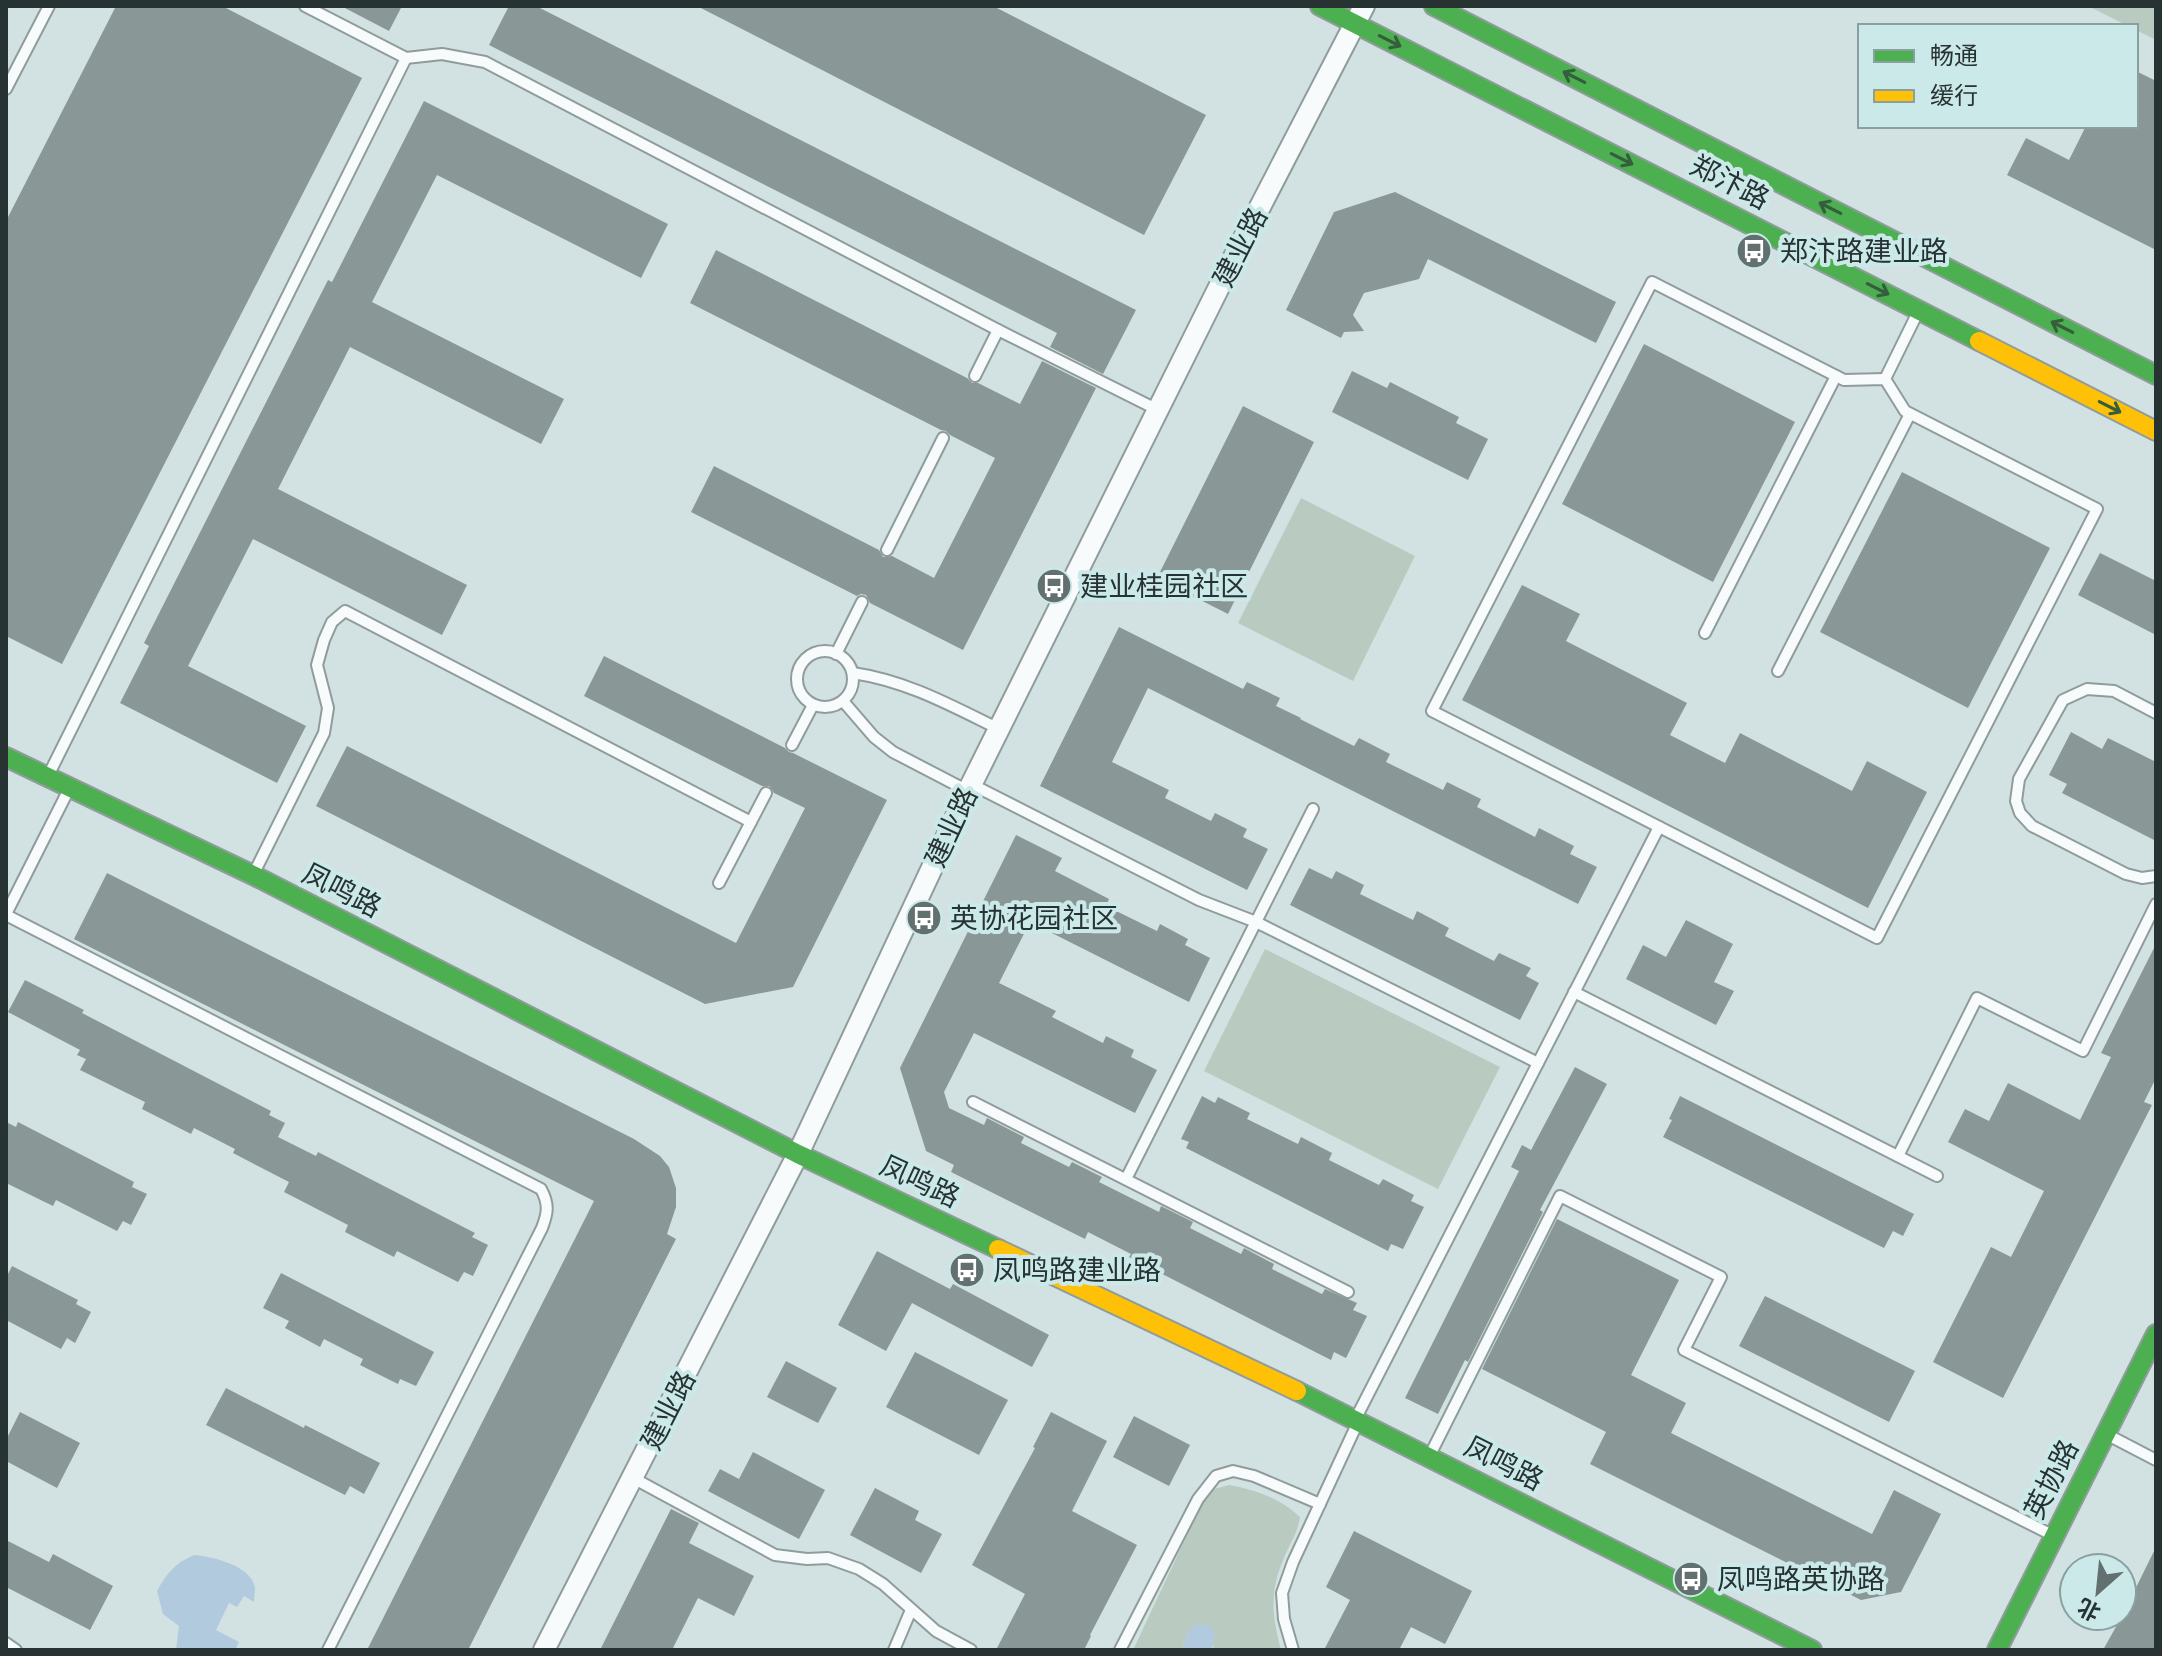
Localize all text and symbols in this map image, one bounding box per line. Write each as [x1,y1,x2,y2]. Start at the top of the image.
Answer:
legend [1858,24,2138,128]
one-way arrow [1377,34,1401,49]
text: 畅通 [1930,40,1978,69]
one-way arrow [1562,69,1586,85]
text: 缓行 [1930,80,1978,109]
street label: 郑汴路 [1685,147,1776,215]
one-way arrow [1609,151,1633,167]
one-way arrow [1819,200,1843,216]
street label: 建业路 [1205,201,1273,292]
bus stop icon: 郑汴路建业路 [1735,232,1773,270]
place label: 郑汴路建业路 [1780,233,1948,267]
one-way arrow [1866,282,1890,297]
one-way arrow [2050,318,2074,334]
one-way arrow [2097,400,2121,416]
bus stop icon: 建业桂园社区 [1035,567,1073,605]
place label: 建业桂园社区 [1080,568,1248,602]
street label: 建业路 [917,781,983,872]
street label: 凤鸣路 [297,855,388,923]
bus stop icon: 英协花园社区 [905,899,943,937]
place label: 英协花园社区 [950,900,1118,934]
street label: 凤鸣路 [875,1147,966,1213]
bus stop icon: 凤鸣路建业路 [948,1251,986,1289]
place label: 凤鸣路建业路 [993,1252,1161,1286]
street label: 建业路 [633,1364,701,1455]
street label: 凤鸣路 [1459,1428,1550,1496]
street label: 英协路 [2016,1433,2084,1524]
north arrow [2058,1552,2138,1632]
bus stop icon: 凤鸣路英协路 [1672,1560,1710,1598]
place label: 凤鸣路英协路 [1717,1561,1885,1595]
text: 北 [2073,1594,2104,1627]

